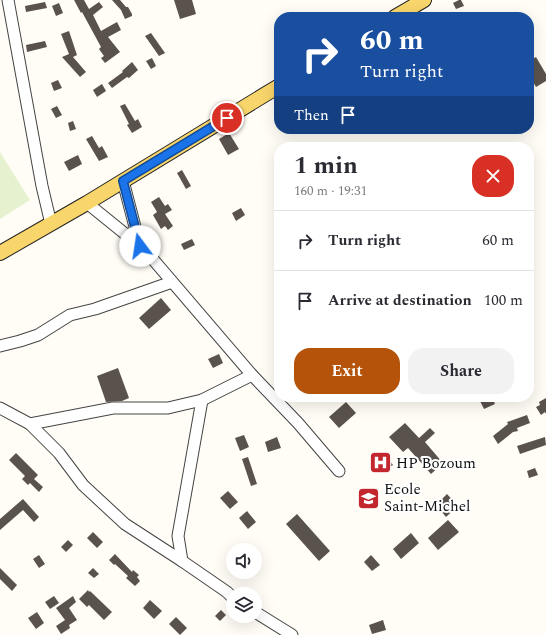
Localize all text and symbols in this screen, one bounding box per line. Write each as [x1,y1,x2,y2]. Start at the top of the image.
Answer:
text: 60 m [360,19,424,62]
icon: right [294,28,346,80]
text: Turn right [360,58,443,85]
pin [210,101,244,135]
text: Then [294,104,329,127]
icon: arrive [337,104,359,126]
icon: arrive [216,107,238,129]
text: 1 min [294,148,358,184]
button: close [472,155,514,197]
text: 160 m · 19:31 [294,181,367,201]
position arrow [119,225,161,267]
text: Turn right [328,229,401,252]
text: 60 m [482,229,514,252]
icon: right [294,230,316,252]
text: Arrive at destination [328,289,472,312]
text: 100 m [484,289,523,312]
icon: arrive [294,290,316,312]
button: Exit [294,348,400,394]
button: Share [408,348,514,394]
hospital icon: HP Bozoum [368,450,394,476]
place label: HP Bozoum [396,452,476,475]
place label: Ecole Saint-Michel [384,478,470,518]
school or university icon: Ecole Saint-Michel [355,485,381,511]
map controls [226,543,262,623]
button: sound [226,543,262,579]
button: layers [226,587,262,623]

